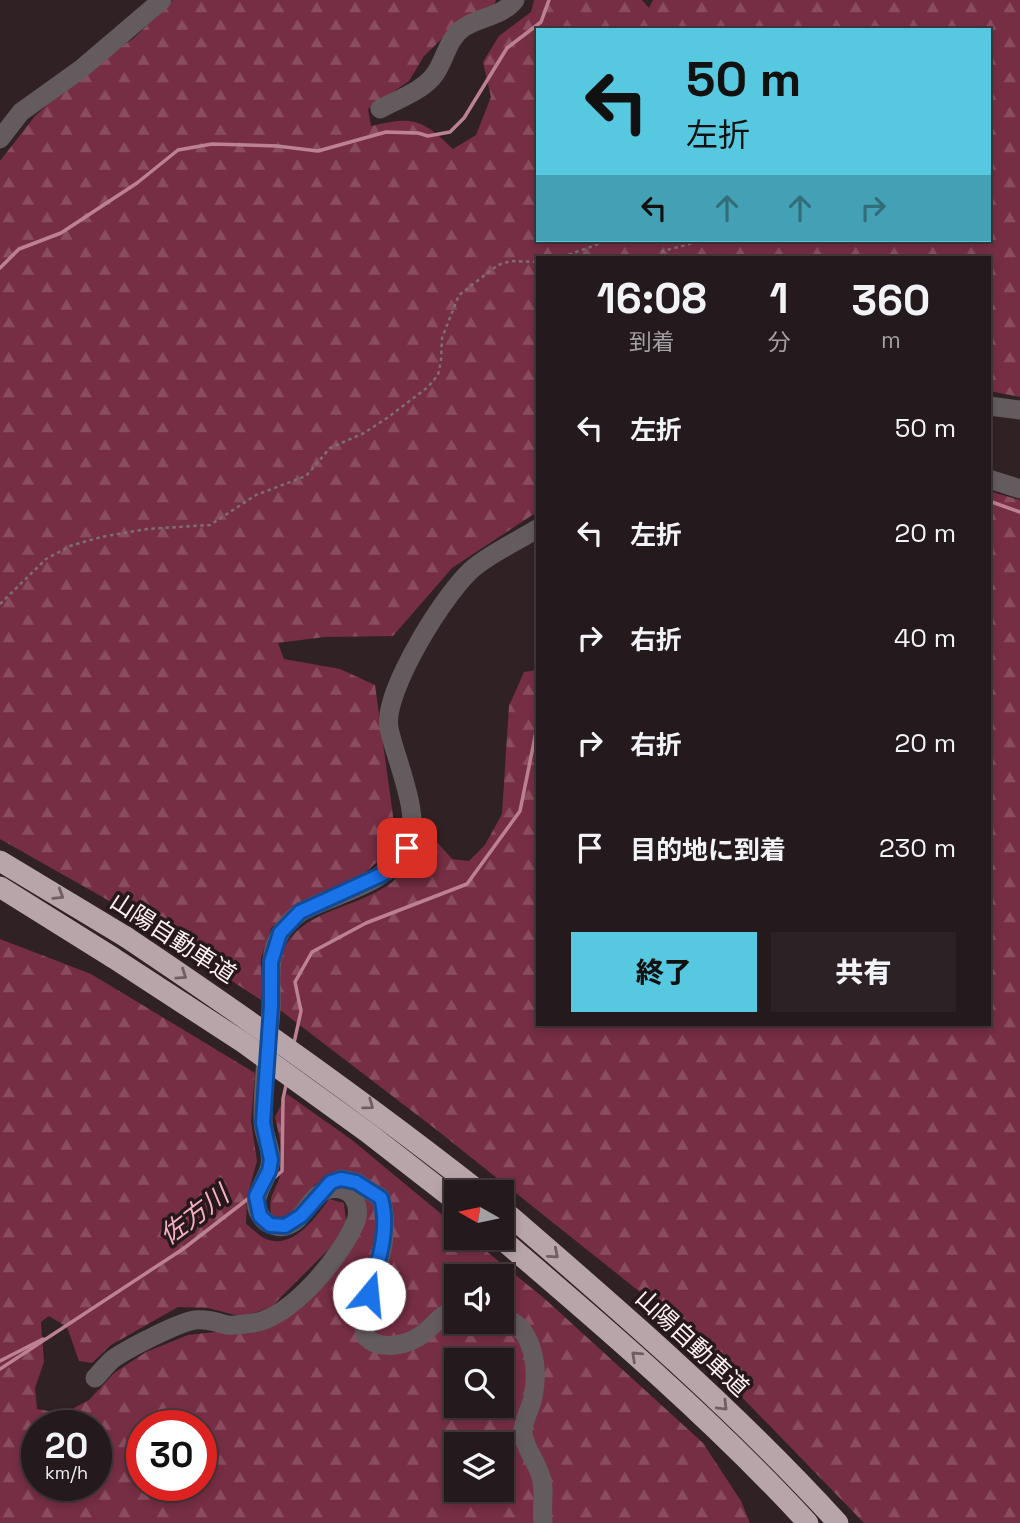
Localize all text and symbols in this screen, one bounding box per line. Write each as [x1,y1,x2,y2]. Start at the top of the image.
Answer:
text: 50 m [686,48,801,110]
icon: left [571,56,662,147]
text: 左折 [686,115,750,155]
icon: left [635,189,673,227]
icon: ahead [708,189,746,227]
icon: ahead [781,189,819,227]
icon: right [854,189,892,227]
text: 16:08 [597,272,707,325]
text: 1 [770,272,789,325]
text: 360 [851,274,930,327]
text: m [881,325,901,355]
text: 到着 [629,327,675,357]
text: 分 [768,327,791,357]
icon: left [571,409,609,447]
text: 50 m [895,411,956,445]
text: 左折 [630,413,682,447]
icon: left [571,514,609,552]
text: 20 m [895,516,956,550]
text: 左折 [630,518,682,552]
icon: right [571,619,609,657]
text: 40 m [894,621,956,655]
text: 右折 [630,623,682,657]
icon: right [571,724,609,762]
text: 20 m [895,726,956,760]
text: 右折 [630,728,682,762]
pin [377,818,437,878]
icon: arrive [388,829,426,867]
icon: arrive [571,829,609,867]
text: 230 m [879,831,956,865]
text: 目的地に到着 [630,833,786,867]
street label: 山陽自動車道 [104,885,242,990]
one-way arrow [51,887,64,900]
button: 終了 [571,932,757,1012]
button: 共有 [771,932,956,1012]
one-way arrow [174,967,187,979]
one-way arrow [361,1097,373,1110]
water label: 佐方川 [153,1176,238,1252]
north arrow [444,1180,514,1250]
map controls [444,1180,514,1502]
one-way arrow [546,1246,559,1258]
position arrow [332,1257,406,1331]
button: sound [444,1264,514,1334]
street label: 山陽自動車道 [629,1282,756,1403]
button: search [444,1348,514,1418]
one-way arrow [631,1352,644,1365]
one-way arrow [714,1398,727,1411]
speed limit sign: 30 [126,1410,217,1501]
text: 20 [45,1424,88,1468]
button: layers [444,1432,514,1502]
text: km/h [45,1461,88,1484]

